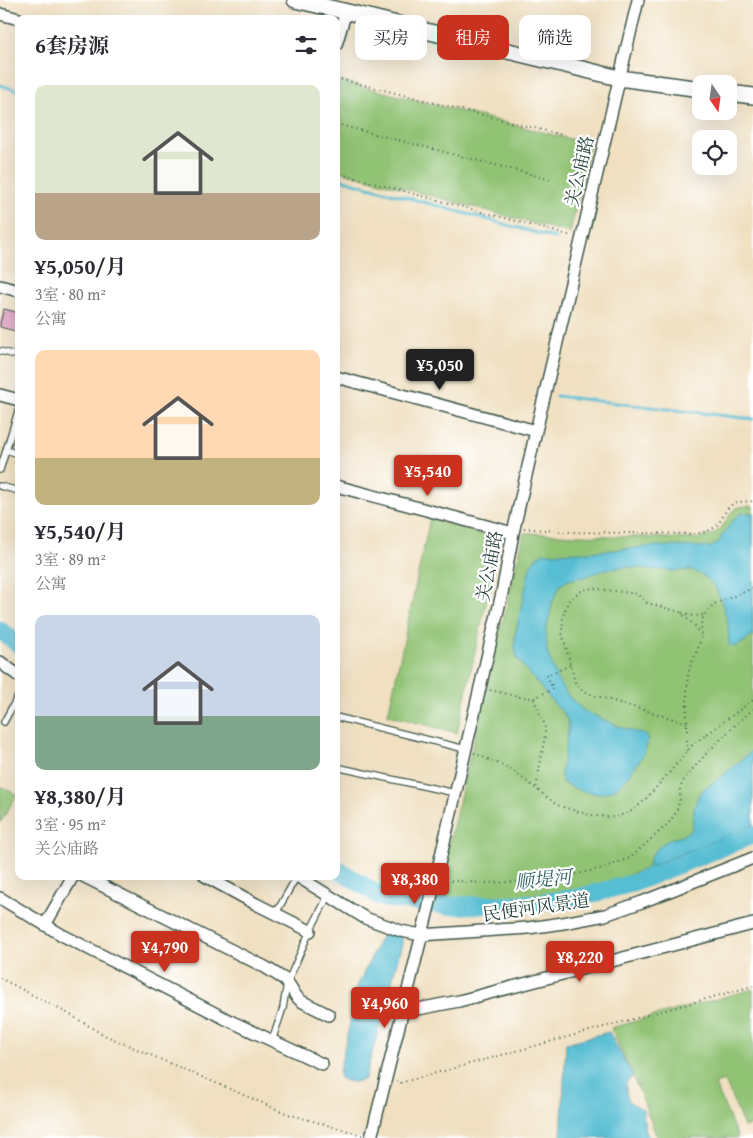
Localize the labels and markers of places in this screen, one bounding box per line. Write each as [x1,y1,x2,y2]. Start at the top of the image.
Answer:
pin: ¥5,050 [399,348,481,391]
pin: ¥5,540 [387,454,469,497]
pin: ¥8,380 [374,862,456,905]
pin: ¥4,790 [124,930,206,973]
pin: ¥8,220 [539,940,621,983]
pin: ¥4,960 [344,986,426,1029]

